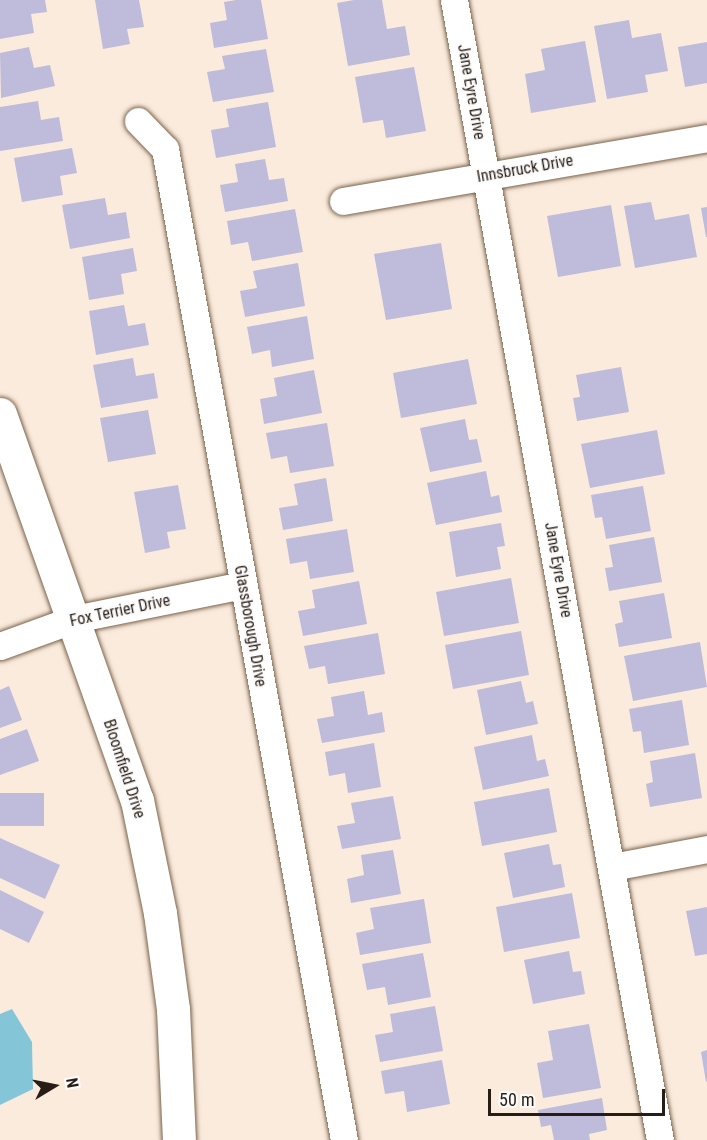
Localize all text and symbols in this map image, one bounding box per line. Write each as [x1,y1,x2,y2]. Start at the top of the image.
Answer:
street label: Jane Eyre Drive [453,43,489,141]
street label: Innsbruck Drive [475,151,575,187]
street label: Jane Eyre Drive [540,521,576,619]
street label: Glassborough Drive [230,564,270,688]
street label: Fox Terrier Drive [68,591,172,631]
street label: Bloomfield Drive [99,717,149,821]
north arrow [24,1056,84,1116]
text: N [62,1076,82,1089]
scale bar [491,1077,668,1115]
text: 50 m [499,1089,534,1110]

